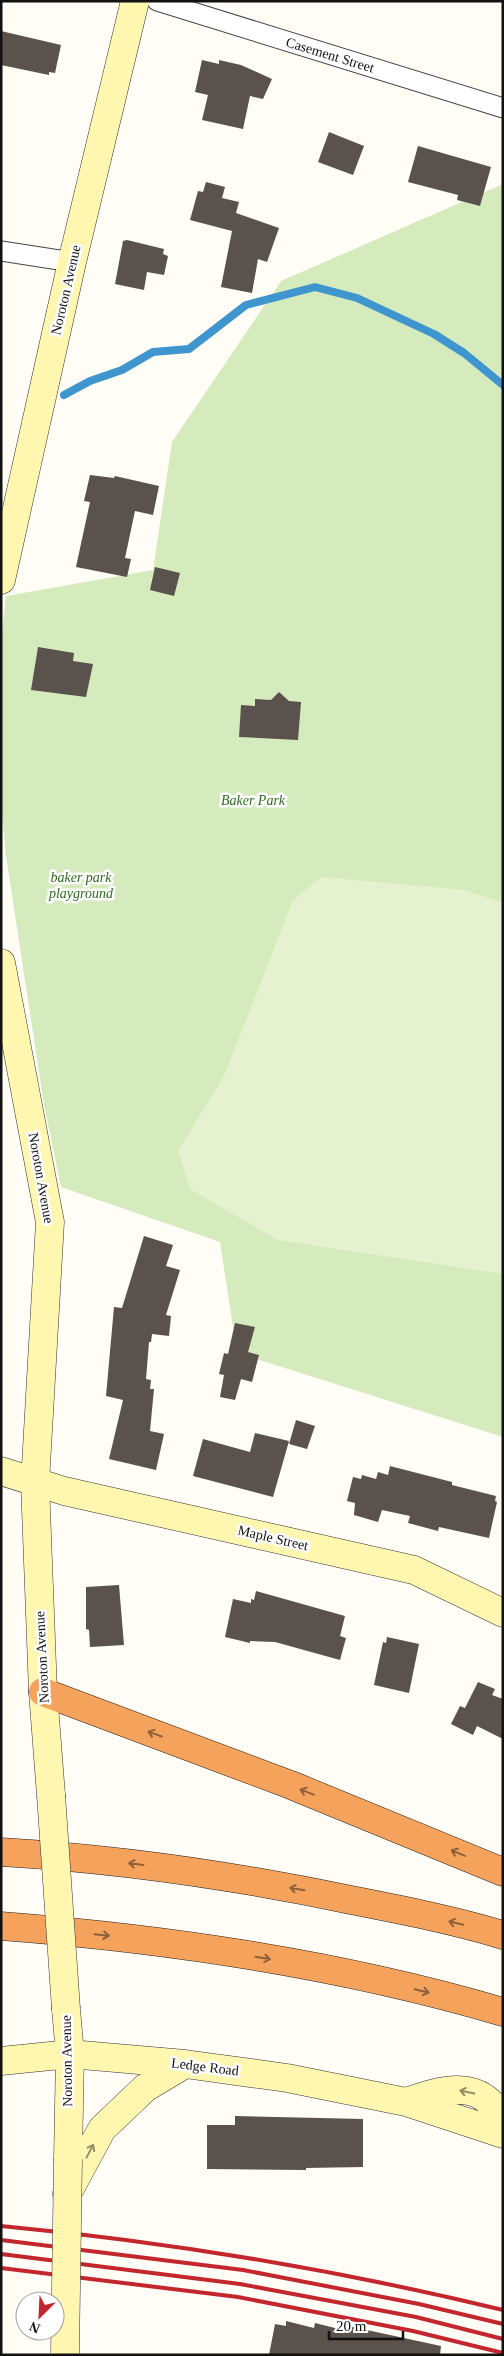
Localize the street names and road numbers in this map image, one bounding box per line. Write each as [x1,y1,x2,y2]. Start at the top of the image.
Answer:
street label: Casement Street [284,34,376,76]
street label: Noroton Avenue [48,244,84,336]
street label: Noroton Avenue [26,1131,56,1225]
street label: Maple Street [236,1523,310,1553]
street label: Noroton Avenue [32,1611,52,1703]
street label: Noroton Avenue [59,2015,75,2107]
street label: Ledge Road [170,2055,240,2079]

